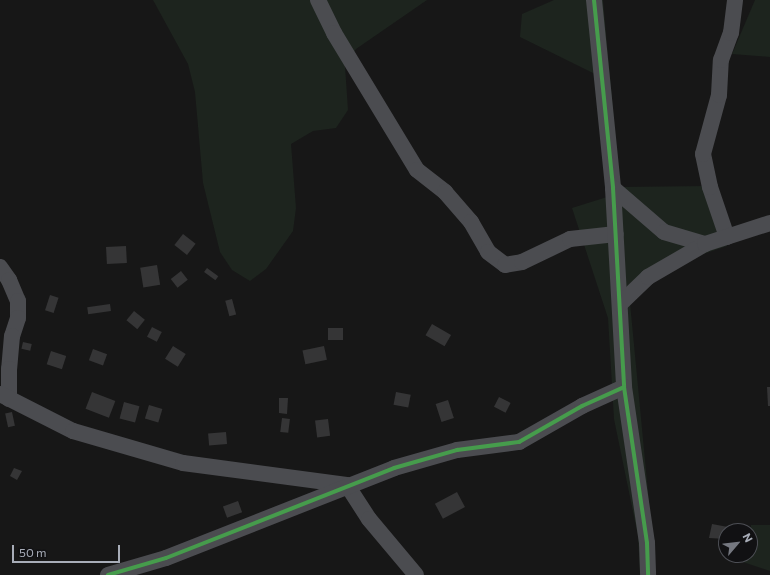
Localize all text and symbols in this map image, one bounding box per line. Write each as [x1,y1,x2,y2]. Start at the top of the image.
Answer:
north arrow [718,523,758,563]
text: N [740,531,756,544]
scale bar [14,537,122,563]
text: 50 m [19,545,47,559]

